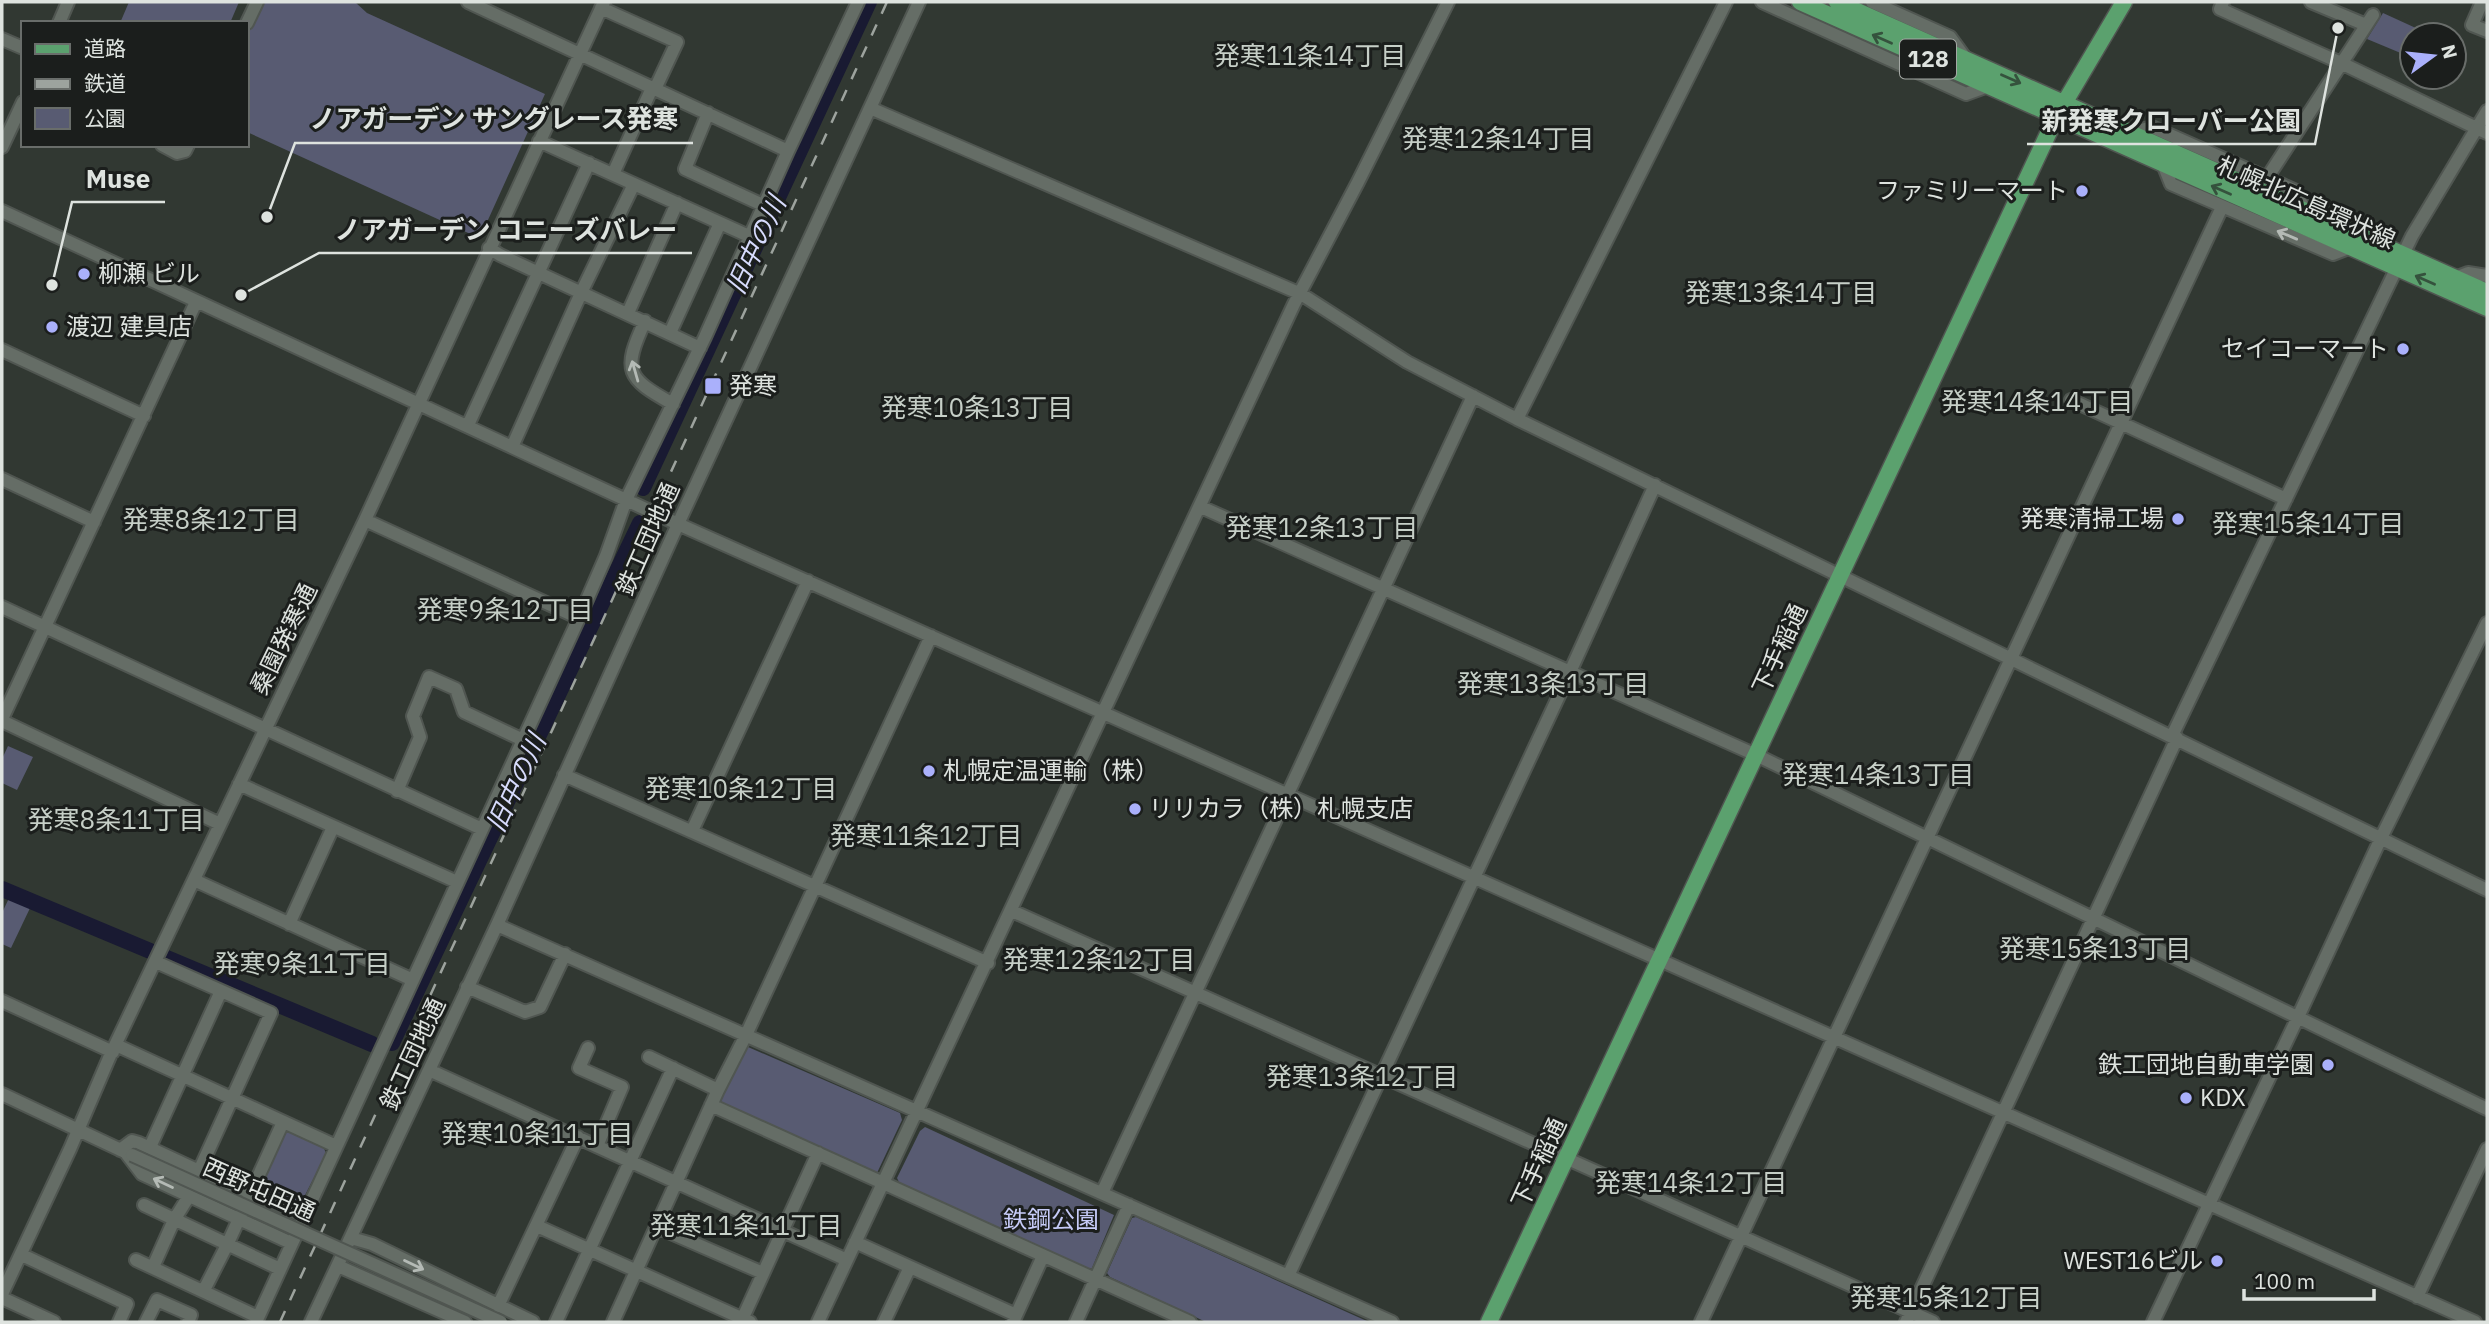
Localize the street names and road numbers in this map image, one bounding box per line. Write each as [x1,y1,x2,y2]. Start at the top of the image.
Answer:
road number: 128 [1900,40,1956,78]
street label: 札幌北広島環状線 [2212,148,2401,256]
street label: 鉄工団地通 [608,477,686,600]
street label: 桑園発寒通 [242,578,324,700]
street label: 下手稲通 [1744,598,1814,699]
street label: 鉄工団地通 [372,992,452,1115]
street label: 下手稲通 [1503,1112,1573,1213]
street label: 西野屯田通 [198,1150,321,1228]

